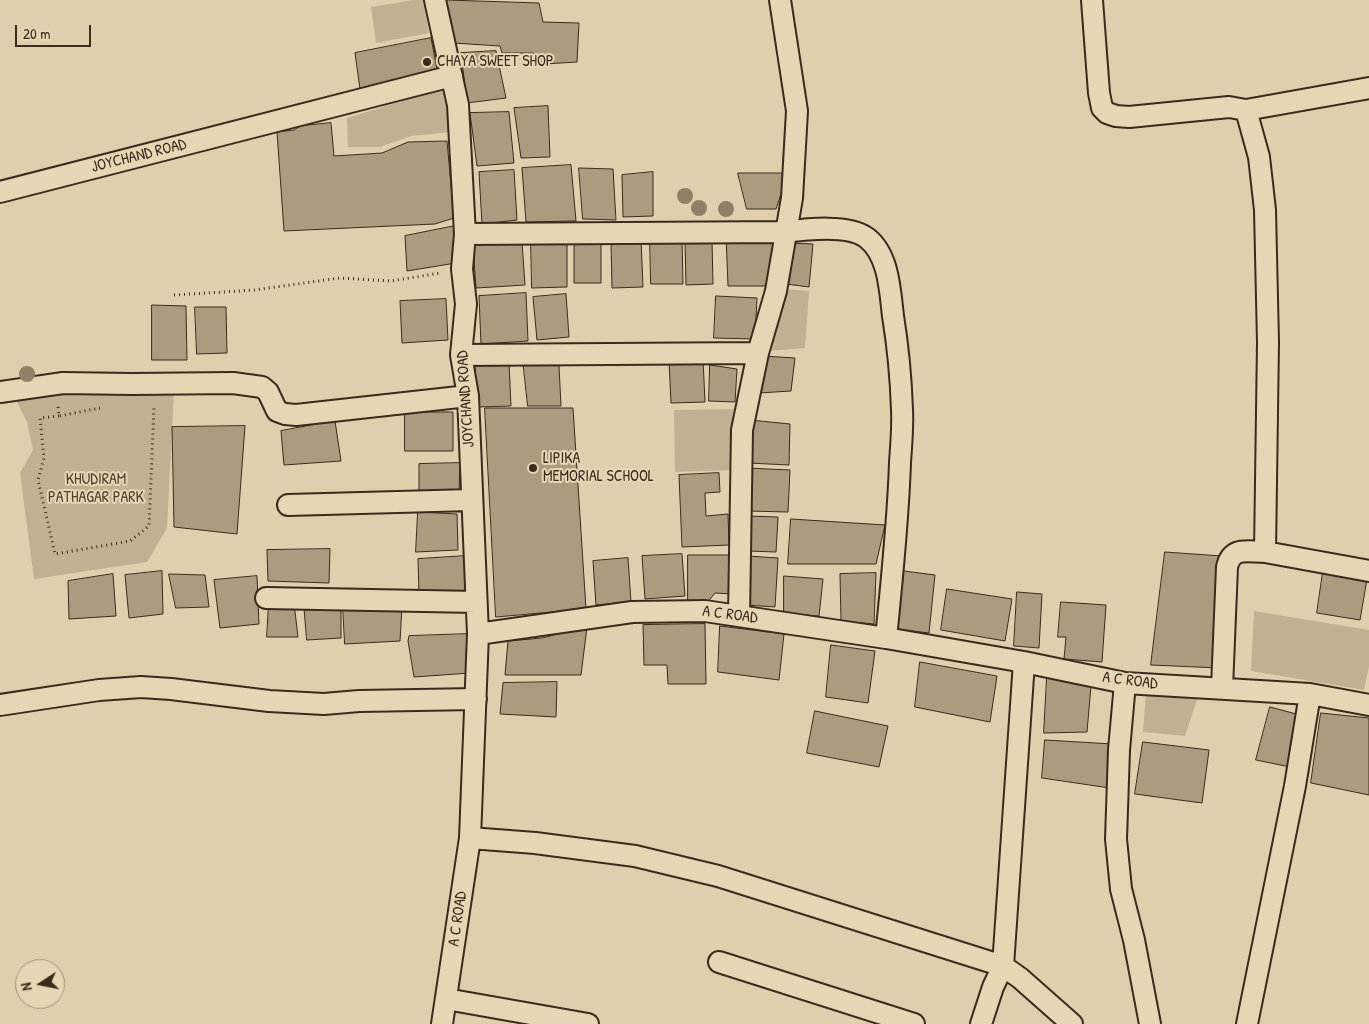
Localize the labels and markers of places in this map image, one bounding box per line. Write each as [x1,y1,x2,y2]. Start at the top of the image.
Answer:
place label: CHAYA SWEET SHOP [437,52,554,72]
marker: CHAYA SWEET SHOP [421,56,433,68]
place label: LIPIKA MEMORIAL SCHOOL [543,449,654,487]
marker: LIPIKA MEMORIAL SCHOOL [527,462,539,474]

